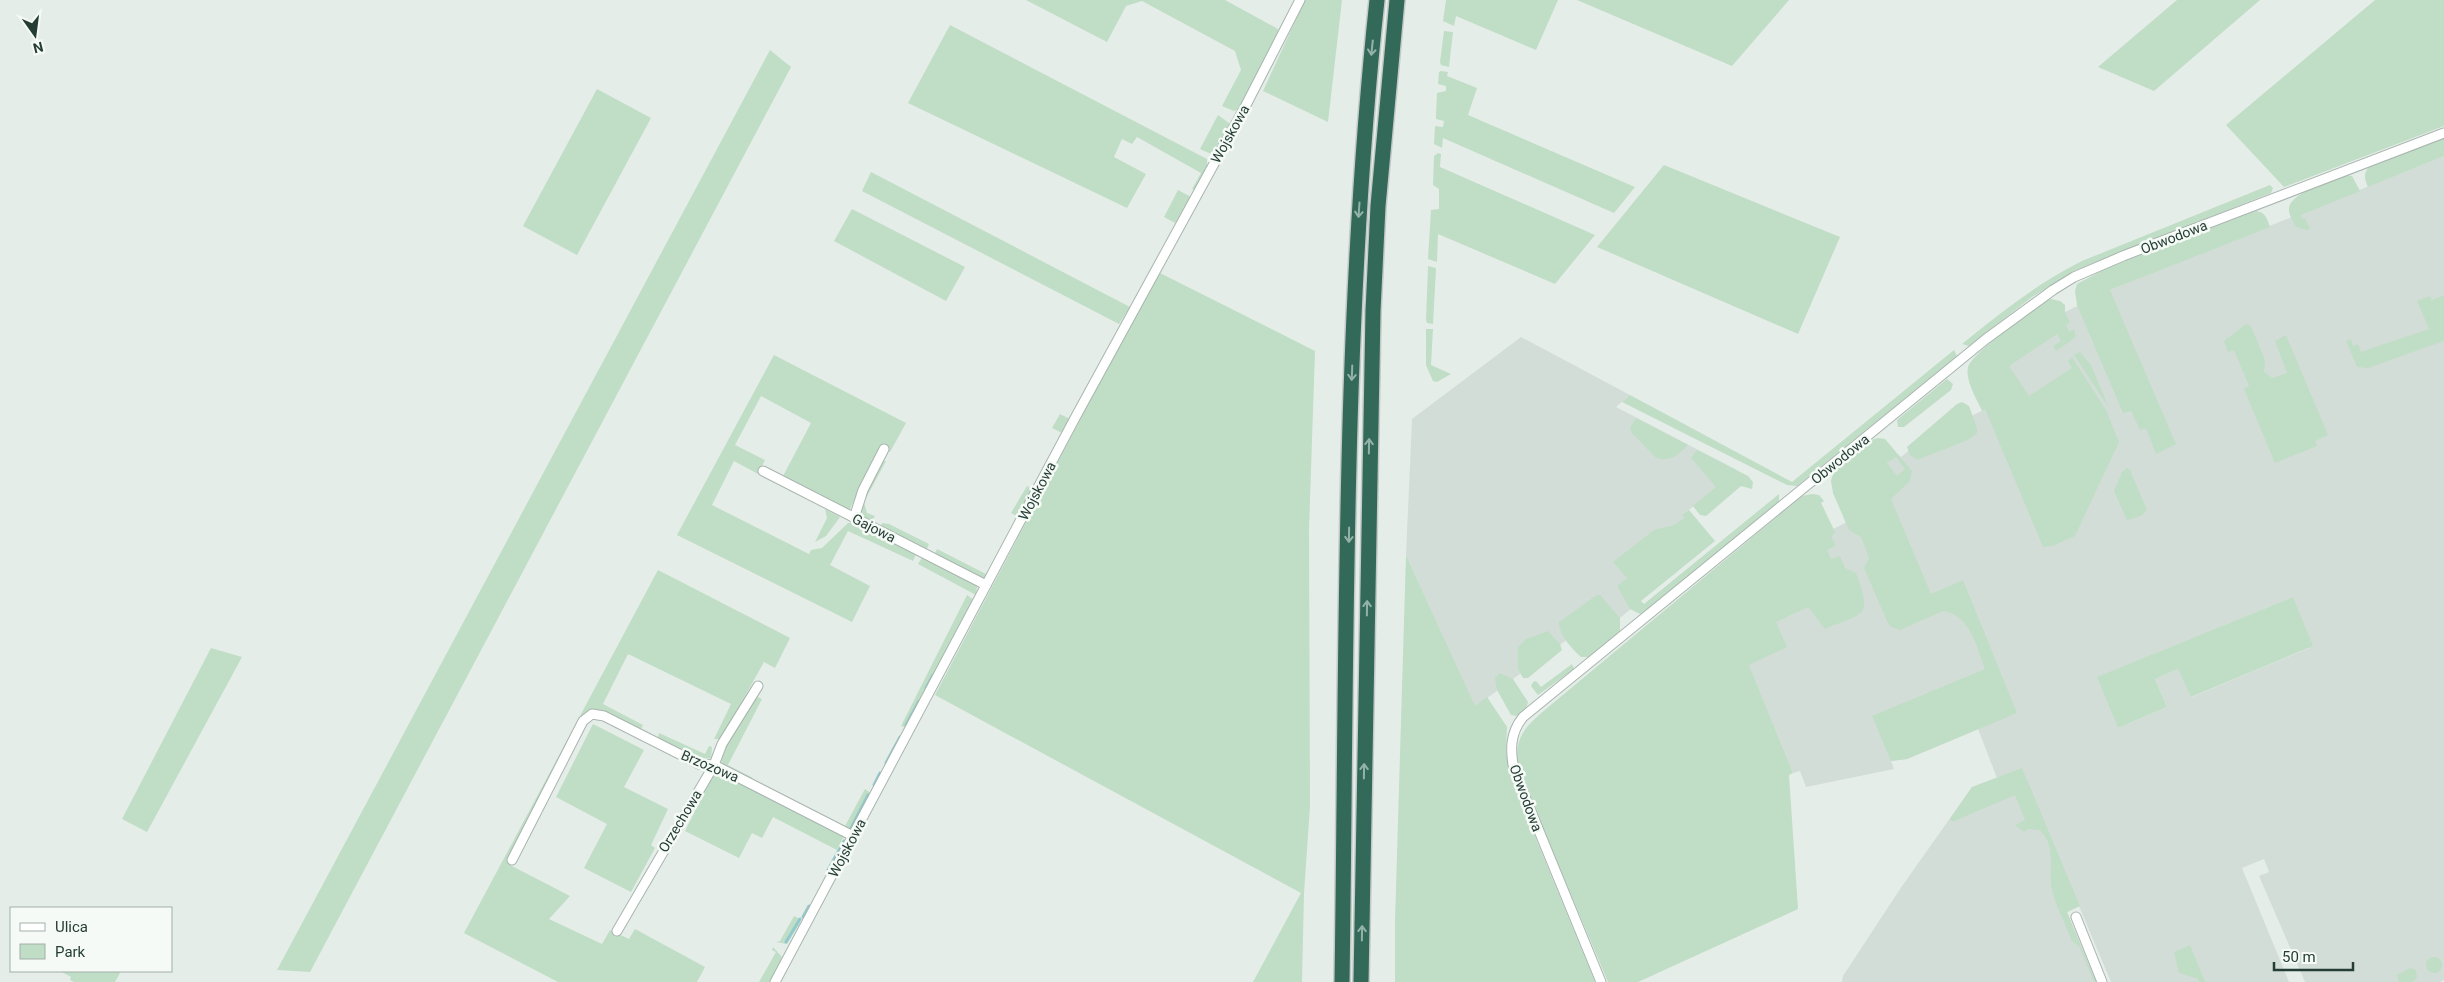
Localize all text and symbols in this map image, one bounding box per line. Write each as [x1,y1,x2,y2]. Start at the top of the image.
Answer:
north arrow [10,10,60,60]
text: N [31,39,45,57]
one-way arrow [1368,40,1377,56]
street label: Wojskowa [1207,102,1253,166]
one-way arrow [1354,202,1364,218]
street label: Obwodowa [2138,217,2210,257]
one-way arrow [1347,364,1356,380]
street label: Obwodowa [1808,431,1872,487]
one-way arrow [1364,438,1374,454]
street label: Wojskowa [1015,459,1059,523]
street label: Gajowa [850,510,898,546]
one-way arrow [1344,526,1354,543]
one-way arrow [1362,601,1371,617]
street label: Brzozowa [679,747,741,785]
street label: Obwodowa [1507,762,1545,834]
one-way arrow [1359,763,1369,780]
street label: Orzechowa [655,787,705,855]
street label: Wojskowa [825,816,869,880]
legend [10,907,172,972]
text: Ulica [55,918,88,936]
one-way arrow [1357,926,1367,942]
scale bar [2274,940,2353,972]
text: Park [55,943,86,961]
text: 50 m [2282,948,2316,966]

